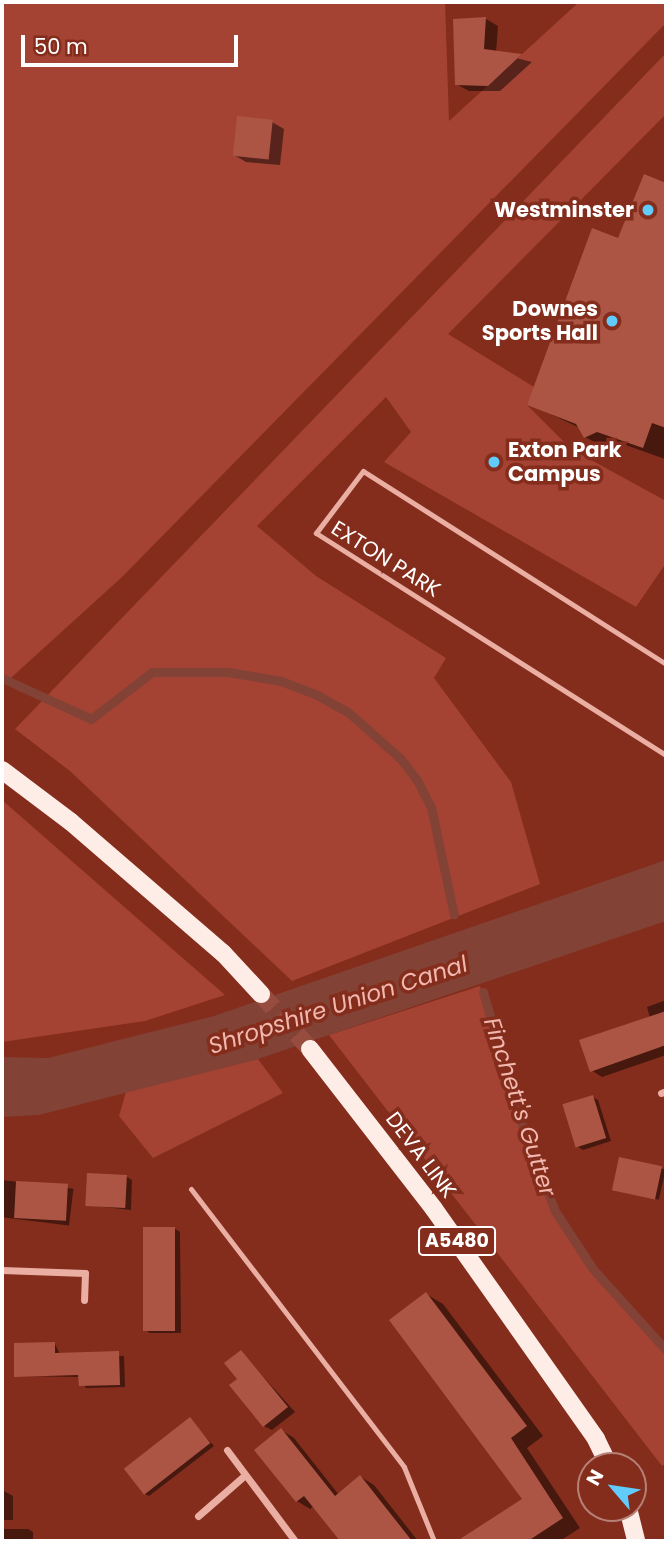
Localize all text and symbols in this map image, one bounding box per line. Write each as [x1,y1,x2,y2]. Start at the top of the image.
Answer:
scale bar [24,21,242,65]
text: 50 m [34,32,88,61]
place label: Westminster [494,197,634,223]
marker: Westminster [640,202,656,218]
place label: Downes Sports Hall [482,296,598,346]
marker: Downes Sports Hall [604,313,620,329]
place label: Exton Park Campus [508,437,622,487]
marker: Exton Park Campus [486,454,502,470]
street label: EXTON PARK [327,516,445,602]
water label: Shropshire Union Canal [205,950,471,1060]
water label: Finchett's Gutter [478,1014,562,1200]
street label: DEVA LINK [380,1107,462,1203]
road number: A5480 [417,1226,497,1256]
north arrow [577,1452,647,1522]
text: N [580,1465,610,1490]

